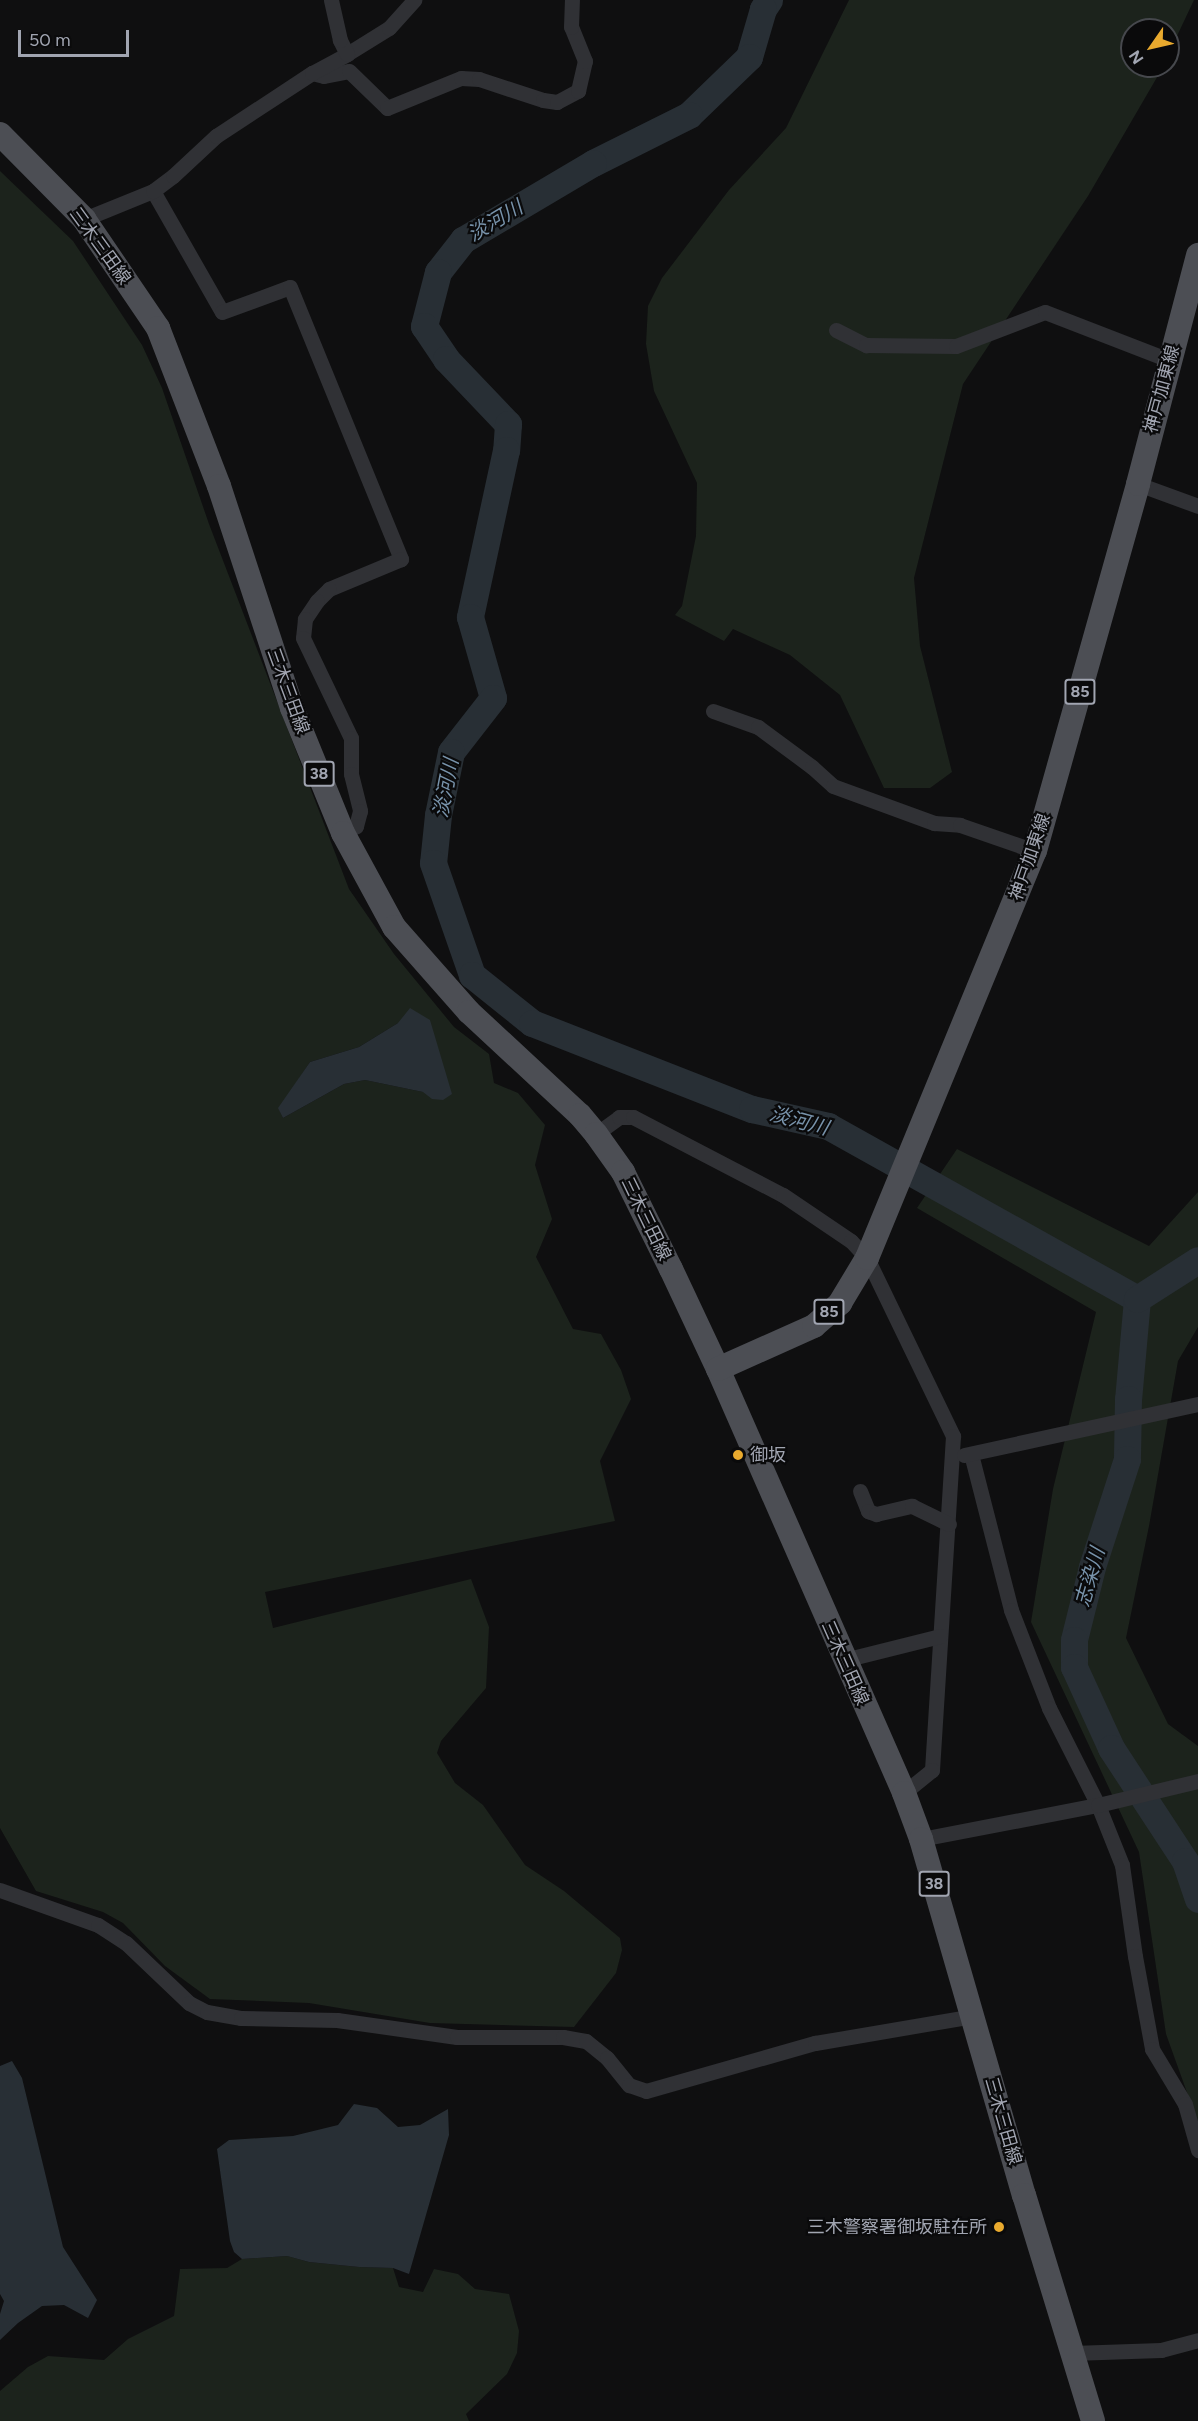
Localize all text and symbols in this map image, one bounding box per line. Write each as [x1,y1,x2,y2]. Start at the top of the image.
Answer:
scale bar [21,18,132,56]
north arrow [1120,18,1180,78]
text: 50 m [29,29,71,51]
text: N [1125,47,1148,68]
water label: 淡河川 [463,195,527,247]
street label: 三木三田線 [65,203,135,289]
street label: 神戸加東線 [1140,343,1184,435]
street label: 三木三田線 [262,645,314,737]
road number: 85 [1064,679,1096,705]
water label: 淡河川 [428,756,464,820]
road number: 38 [302,761,336,787]
street label: 神戸加東線 [1005,811,1055,903]
water label: 淡河川 [767,1102,831,1140]
street label: 三木三田線 [617,1174,675,1264]
road number: 85 [812,1299,846,1325]
place label: 御坂 [750,1444,786,1466]
marker: 御坂 [731,1448,745,1462]
water label: 志染川 [1070,1545,1110,1609]
street label: 三木三田線 [817,1617,873,1709]
road number: 38 [918,1871,950,1897]
street label: 三木三田線 [980,2075,1026,2167]
place label: 三木警察署御坂駐在所 [807,2216,987,2238]
marker: 三木警察署御坂駐在所 [992,2220,1006,2234]

